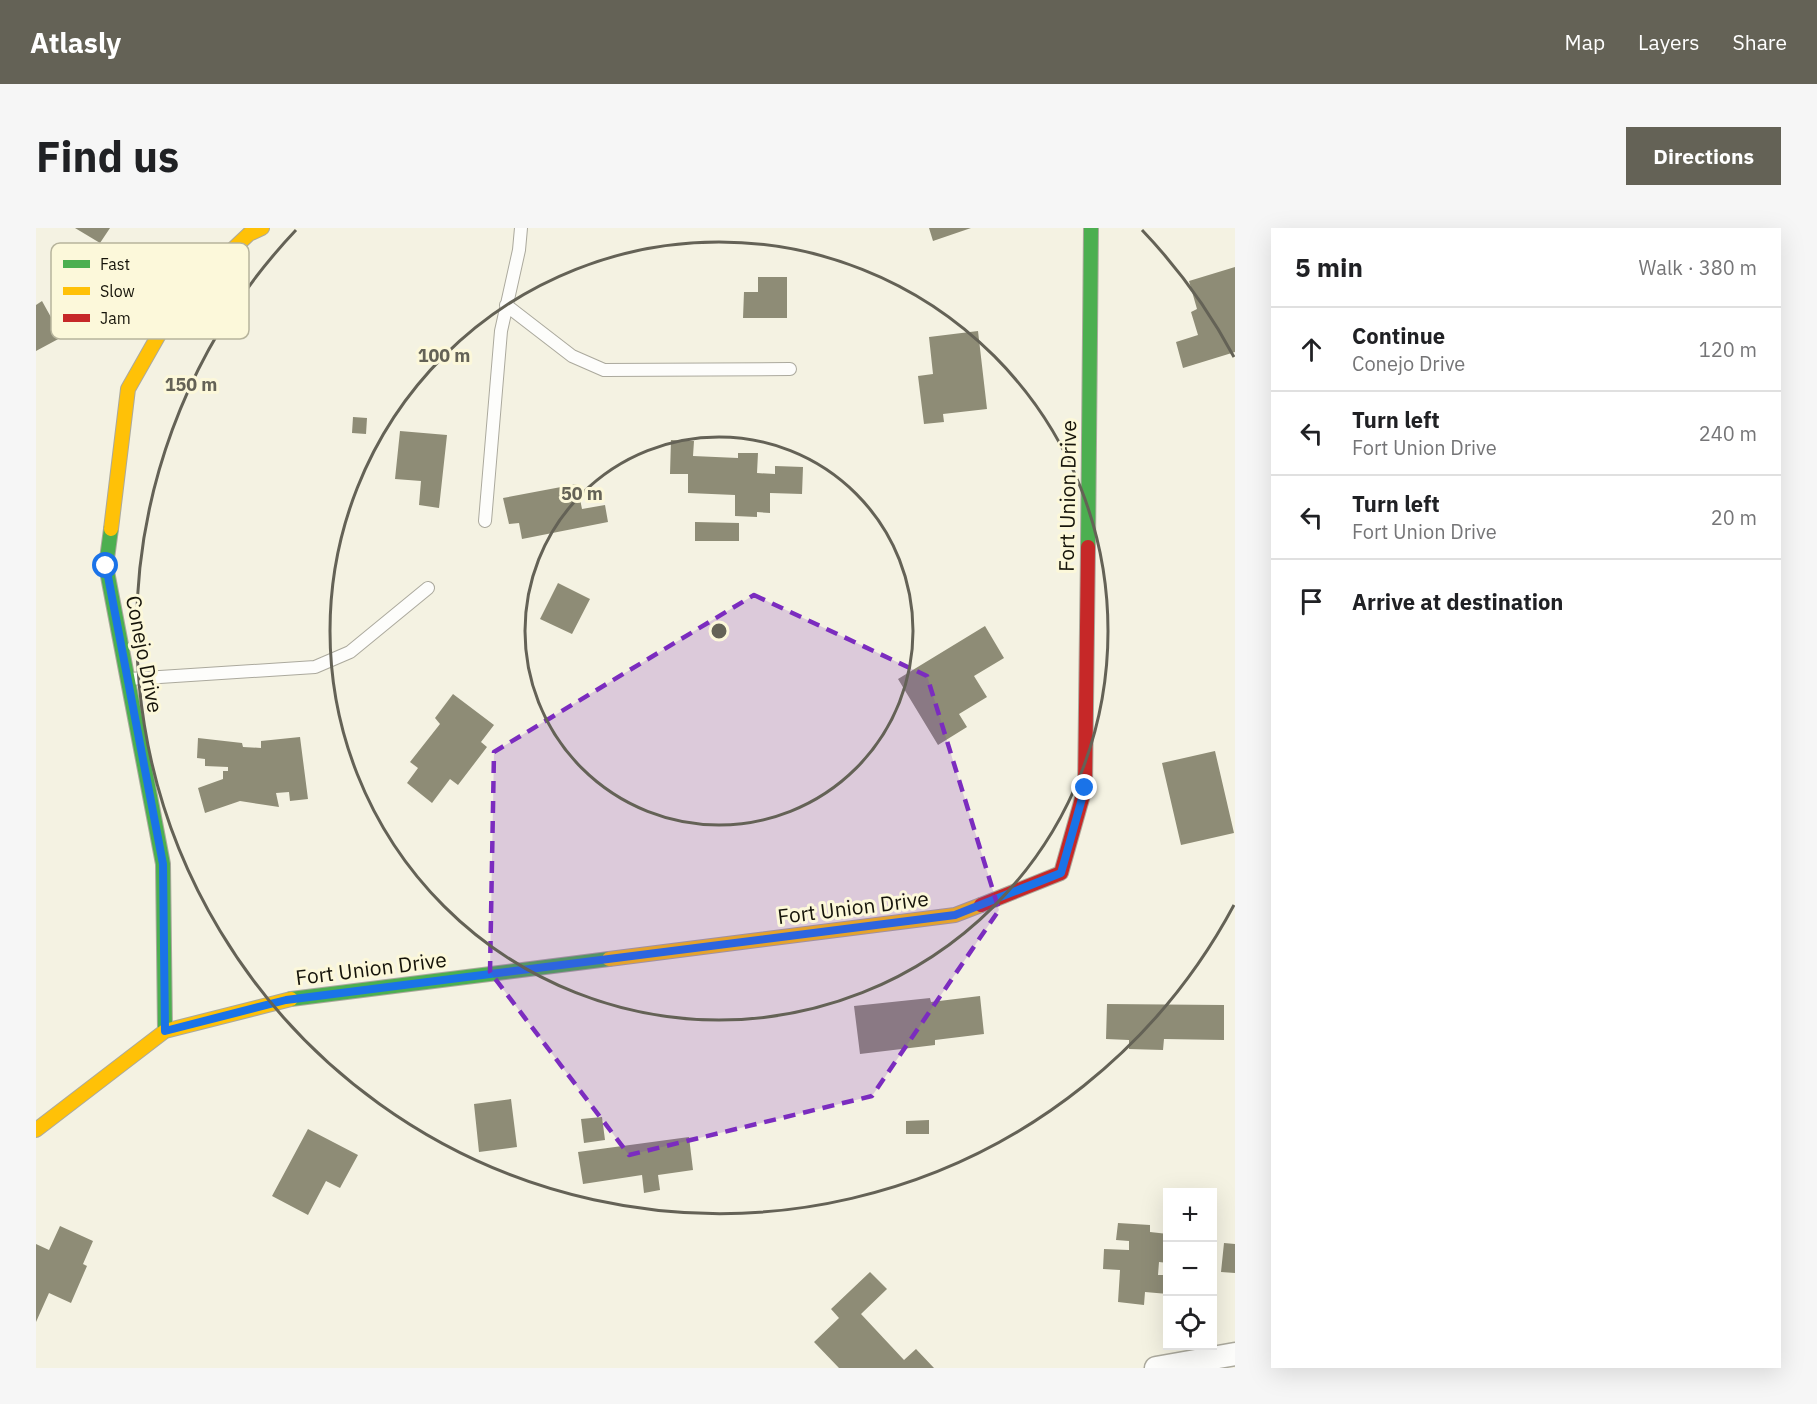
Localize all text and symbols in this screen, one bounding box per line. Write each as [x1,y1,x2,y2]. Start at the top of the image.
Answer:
text: Atlasly [30,24,121,61]
text: Map [1565,28,1605,56]
text: Layers [1638,28,1700,56]
text: Share [1733,28,1787,56]
button: Directions [1626,127,1781,185]
text: Find us [36,129,179,184]
legend [51,243,249,339]
text: 5 min [1295,250,1363,284]
text: Fast [100,254,130,274]
text: Walk · 380 m [1639,254,1757,281]
text: Slow [100,281,135,301]
text: Jam [100,308,131,328]
text: Continue [1352,321,1445,350]
icon: ahead [1295,333,1328,366]
text: 120 m [1699,336,1757,363]
text: 100 m [418,344,470,367]
text: Conejo Drive [1352,350,1465,377]
text: 150 m [165,373,217,396]
text: Turn left [1352,405,1440,434]
icon: left [1295,417,1328,450]
street label: Fort Union Drive [1052,420,1082,572]
text: 240 m [1699,420,1757,447]
text: Fort Union Drive [1352,434,1497,461]
text: 50 m [561,482,603,505]
text: Turn left [1352,489,1440,518]
icon: left [1295,501,1328,534]
text: 20 m [1711,504,1757,531]
text: Fort Union Drive [1352,518,1497,545]
route start [92,552,118,578]
icon: arrive [1295,585,1328,618]
text: Arrive at destination [1352,587,1563,616]
street label: Conejo Drive [120,593,170,715]
centre of rings [709,621,729,641]
route end [1071,774,1097,800]
street label: Fort Union Drive [776,884,930,930]
street label: Fort Union Drive [294,945,448,991]
map controls [1163,1188,1217,1350]
button: + [1163,1188,1217,1242]
button: − [1163,1242,1217,1296]
button: locate [1163,1296,1217,1350]

